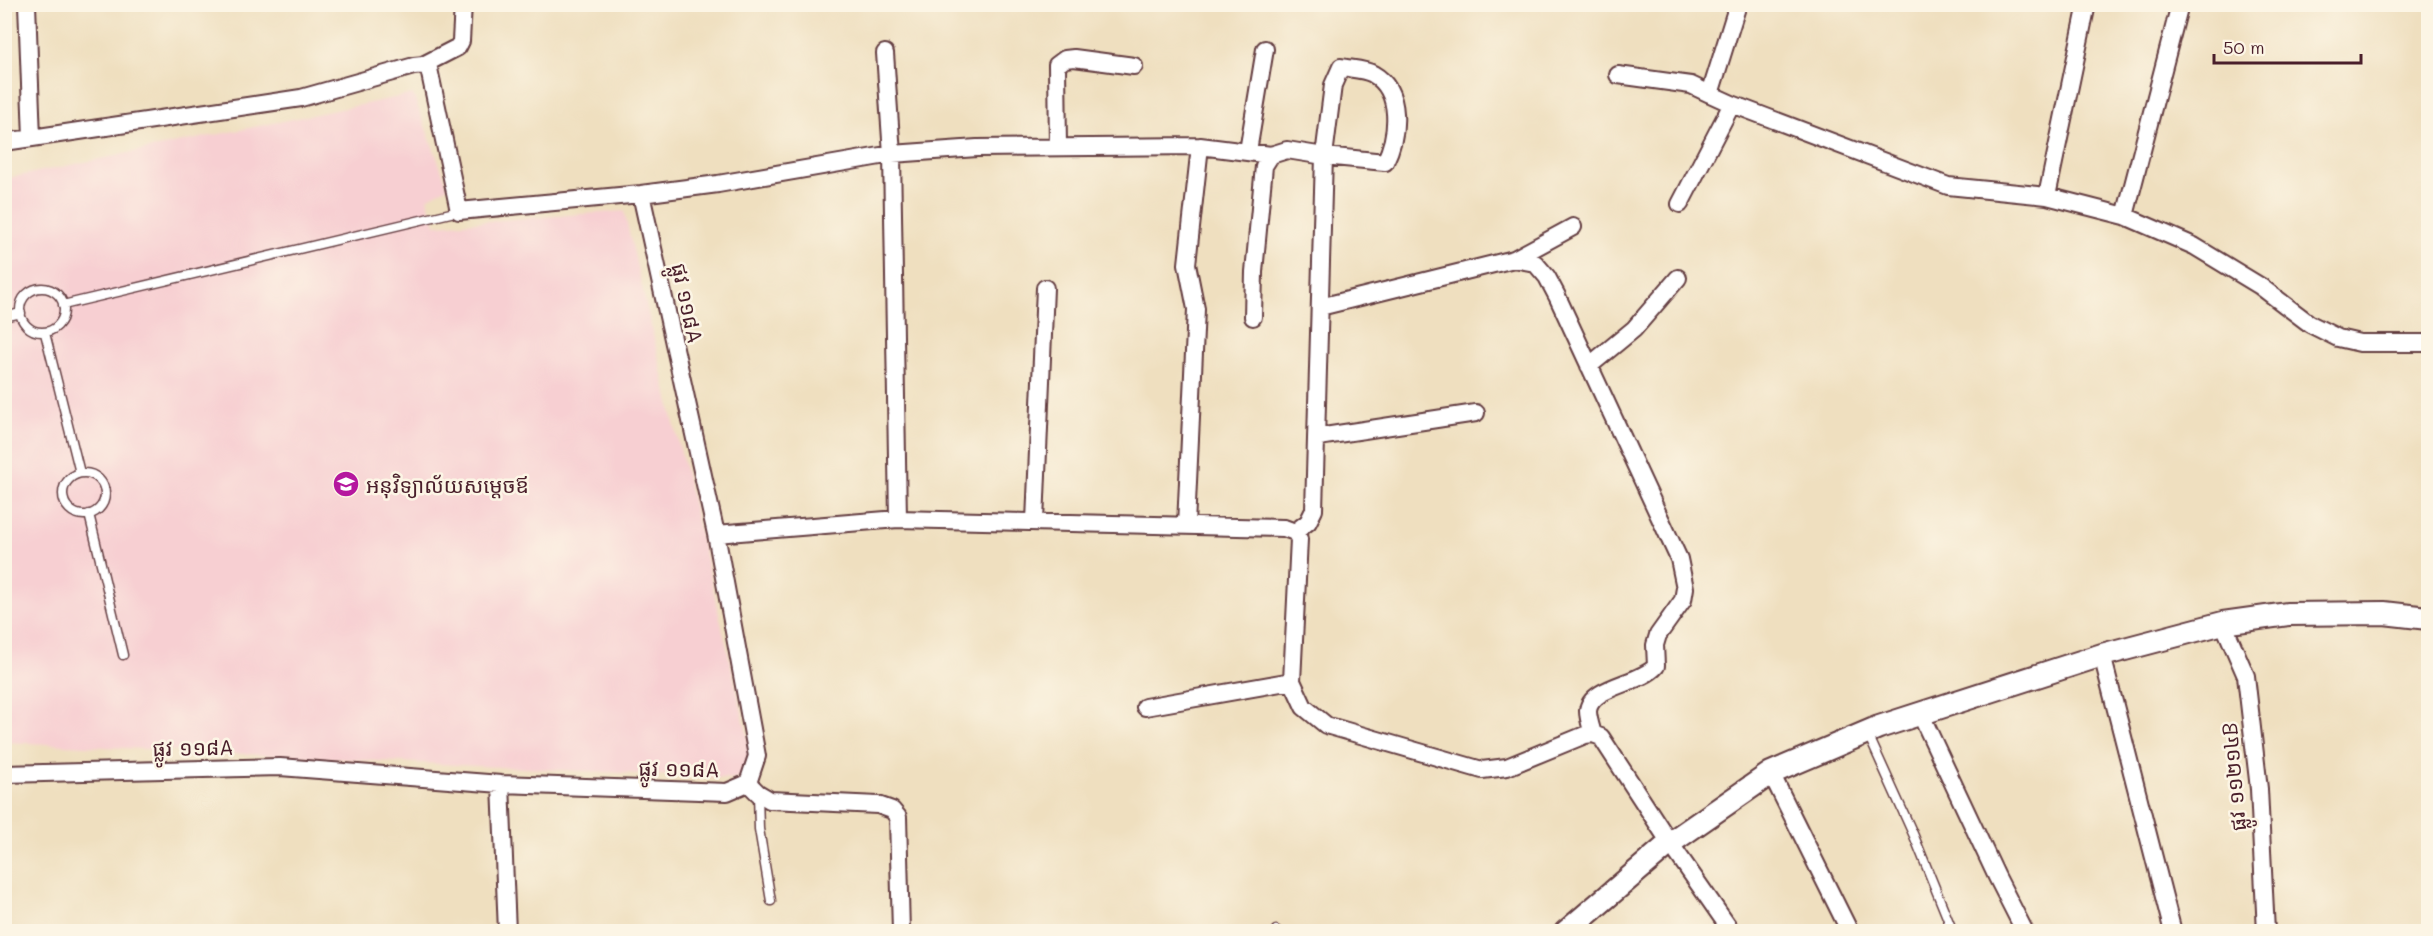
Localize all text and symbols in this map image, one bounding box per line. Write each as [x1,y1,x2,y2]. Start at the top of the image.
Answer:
scale bar [2214,27,2361,65]
text: 50 m [2223,35,2265,59]
street label: ផ្លូវ ១១៨A [659,260,710,347]
school or university icon: អនុវិទ្យាល័យសម្តេចឪ [331,469,361,499]
place label: អនុវិទ្យាល័យសម្តេចឪ [366,471,529,499]
street label: ផ្លូវ ១១២១៤B [2215,721,2258,833]
street label: ផ្លូវ ១១៨A [152,733,234,768]
street label: ផ្លូវ ១១៨A [638,754,720,789]

